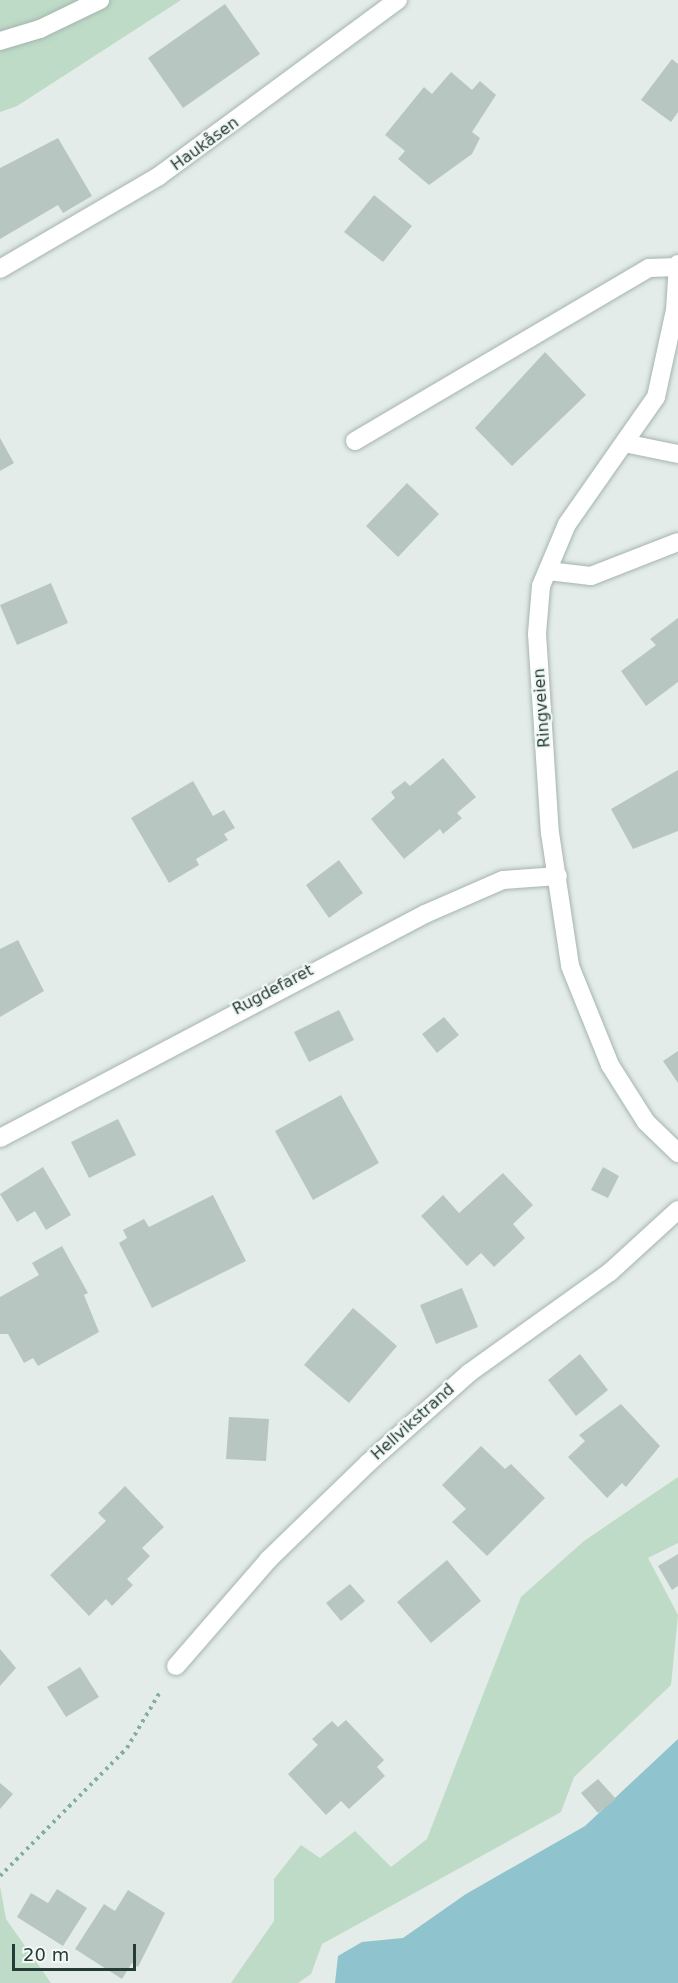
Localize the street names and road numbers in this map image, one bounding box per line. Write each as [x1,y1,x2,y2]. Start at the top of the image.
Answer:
street label: Haukåsen [167,113,243,175]
street label: Ringveien [530,668,554,748]
street label: Rugdefaret [229,961,317,1019]
street label: Hellvikstrand [367,1380,459,1464]

